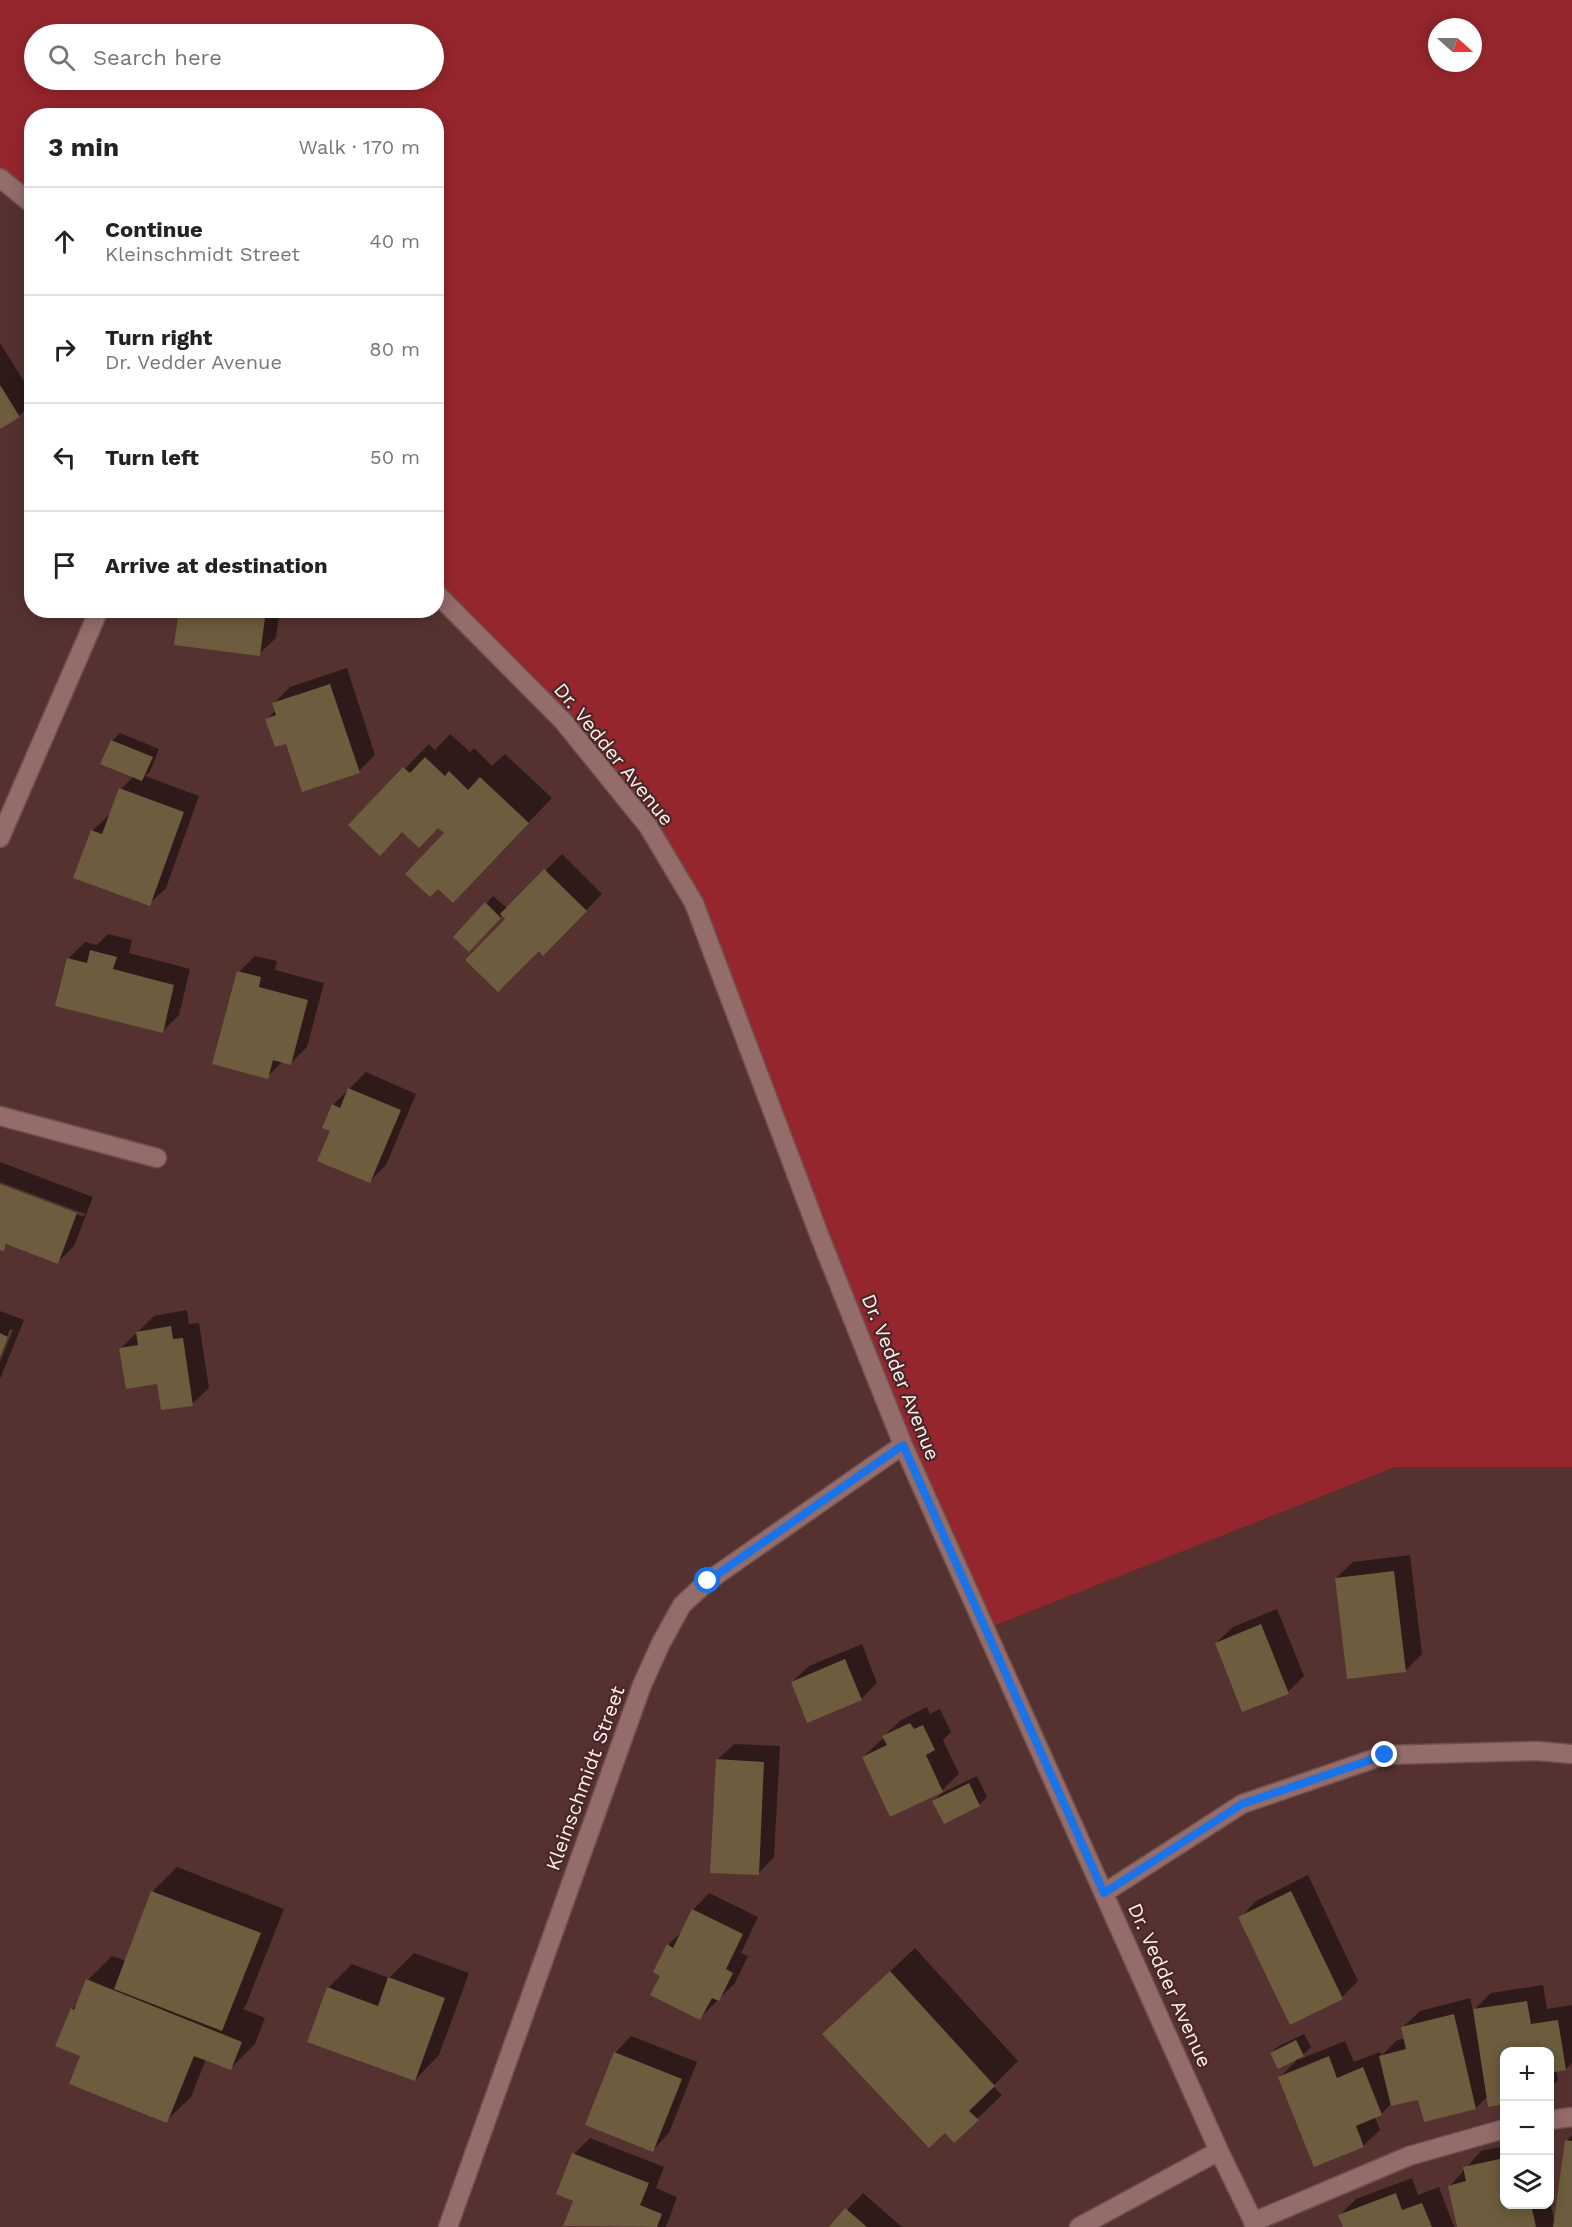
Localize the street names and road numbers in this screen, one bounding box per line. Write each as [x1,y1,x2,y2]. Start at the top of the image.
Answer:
street label: Dr. Vedder Avenue [549,678,679,830]
street label: Dr. Vedder Avenue [857,1290,945,1464]
street label: Kleinschmidt Street [540,1682,630,1874]
street label: Dr. Vedder Avenue [1123,1899,1217,2071]

